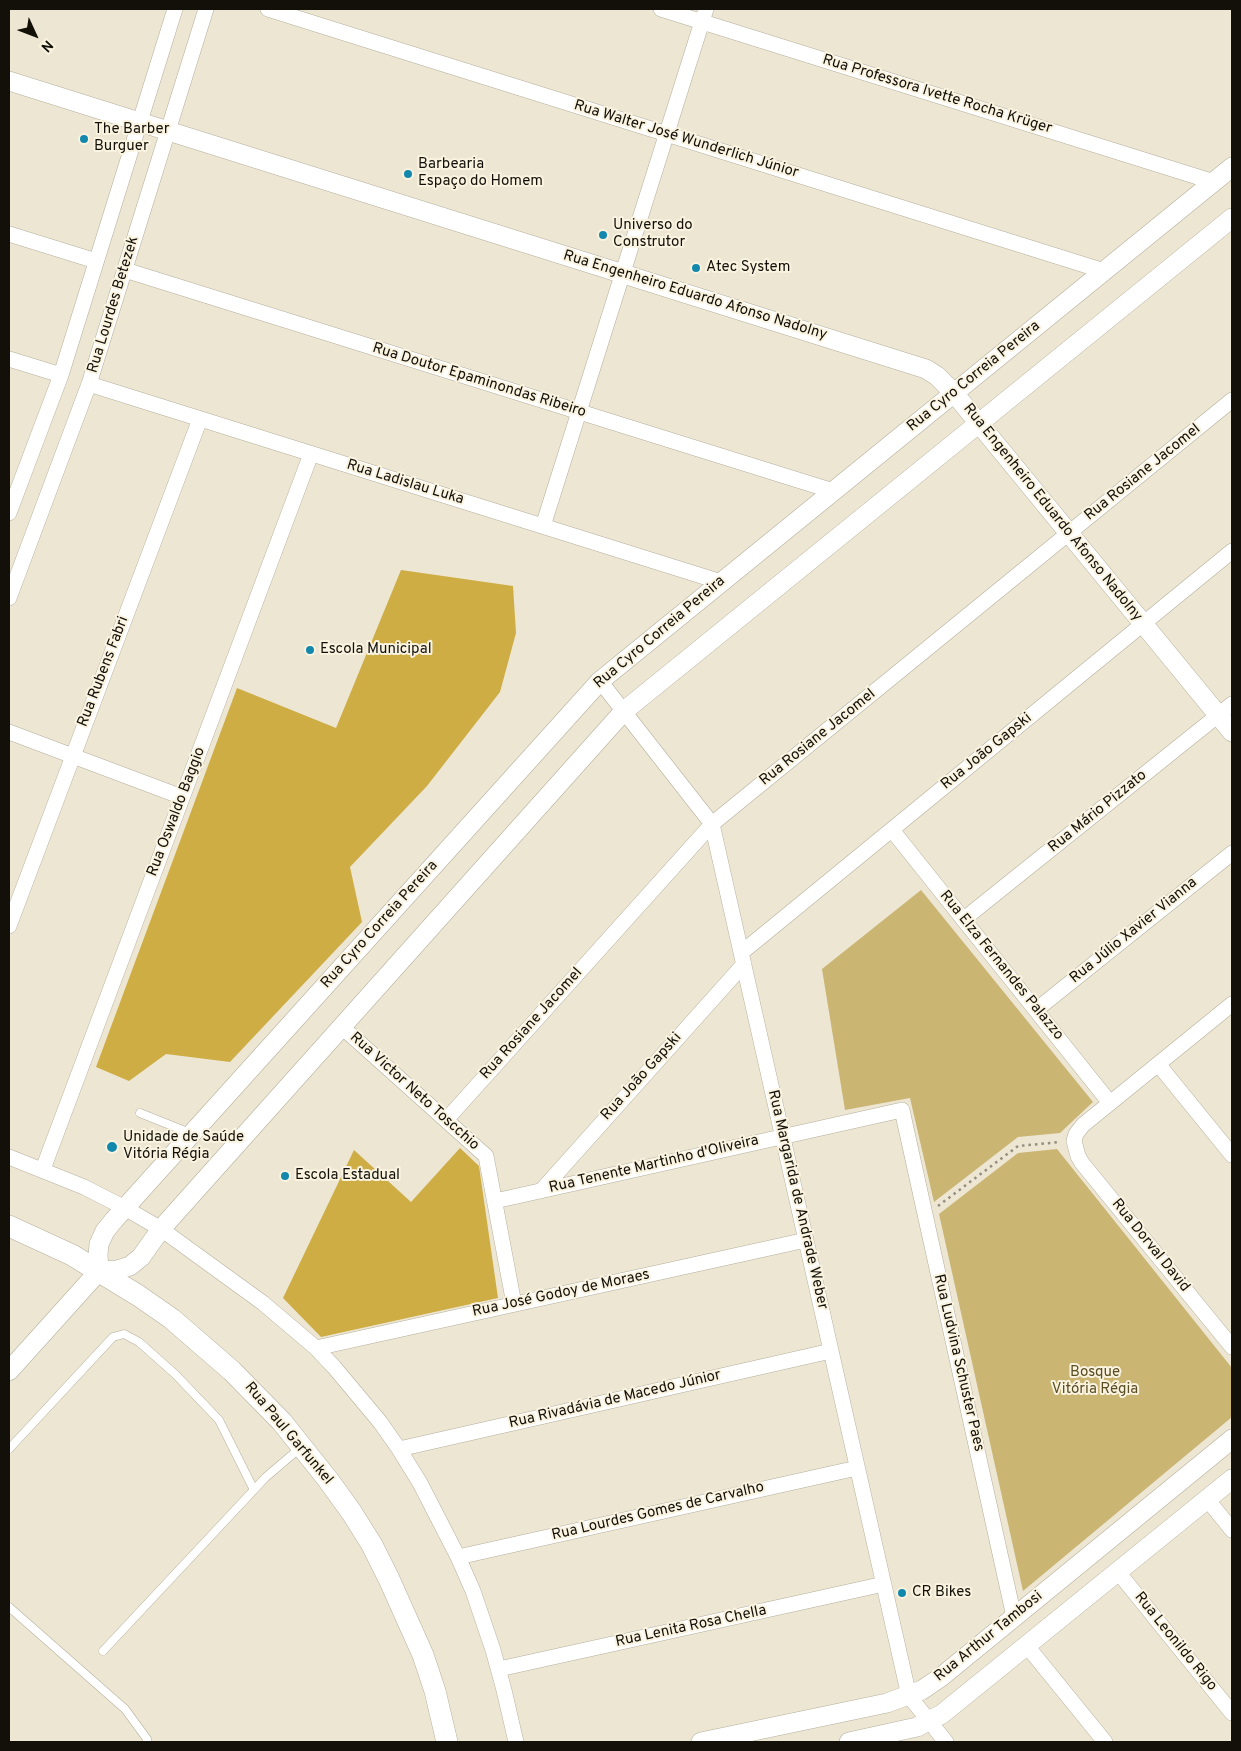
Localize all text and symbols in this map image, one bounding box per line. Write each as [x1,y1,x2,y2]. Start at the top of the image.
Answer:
north arrow [10,10,60,60]
text: N [37,36,56,55]
street label: Rua Professora Ivette Rocha Krüger [820,51,1054,139]
street label: Rua Walter José Wunderlich Júnior [571,97,801,183]
place label: The Barber Burguer [94,121,170,156]
marker: The Barber Burguer [78,133,90,145]
place label: Barbearia Espaço do Homem [418,156,543,191]
marker: Barbearia Espaço do Homem [402,168,414,180]
place label: Universo do Construtor [613,217,693,252]
marker: Universo do Construtor [597,229,609,241]
street label: Rua Lourdes Betezek [85,234,143,376]
street label: Rua Engenheiro Eduardo Afonso Nadolny [561,247,829,345]
place label: Atec System [706,259,791,277]
marker: Atec System [690,262,702,274]
street label: Rua Cyro Correia Pereira [904,318,1044,436]
street label: Rua Doutor Epaminondas Ribeiro [370,340,588,422]
street label: Rua Engenheiro Eduardo Afonso Nadolny [958,400,1146,626]
street label: Rua Rosiane Jacomel [1081,421,1205,525]
street label: Rua Ladislau Luka [344,457,466,509]
street label: Rua Cyro Correia Pereira [591,573,729,693]
street label: Rua Rubens Fabri [75,614,133,730]
place label: Escola Municipal [320,641,432,659]
marker: Escola Municipal [304,644,316,656]
street label: Rua Rosiane Jacomel [756,686,880,790]
street label: Rua João Gapski [938,710,1036,794]
street label: Rua Oswaldo Baggio [144,745,210,879]
street label: Rua Mário Pizzato [1045,767,1151,857]
street label: Rua Cyro Correia Pereira [318,857,442,993]
street label: Rua Júlio Xavier Vianna [1067,874,1201,988]
street label: Rua Elza Fernandes Palazzo [935,888,1067,1044]
street label: Rua Rosiane Jacomel [477,965,587,1083]
street label: Rua Victor Neto Toscchio [346,1029,482,1155]
street label: Rua João Gapski [598,1030,686,1124]
street label: Rua Margarida de Andrade Weber [763,1088,831,1312]
place label: Unidade de Saúde Vitória Régia [123,1129,244,1164]
street label: Rua Tenente Martinho d'Oliveira [547,1132,761,1198]
marker: Unidade de Saúde Vitória Régia [105,1140,119,1154]
place label: Escola Estadual [295,1167,400,1185]
marker: Escola Estadual [279,1170,291,1182]
street label: Rua Dorval David [1107,1196,1193,1296]
street label: Rua José Godoy de Moraes [471,1266,651,1322]
street label: Rua Ludvina Schuster Paes [929,1272,987,1454]
park label: Bosque Vitória Régia [1052,1364,1138,1399]
street label: Rua Rivadávia de Macedo Júnior [507,1367,723,1433]
street label: Rua Paul Garfunkel [240,1379,336,1489]
street label: Rua Lourdes Gomes de Carvalho [550,1479,766,1545]
place label: CR Bikes [912,1584,971,1602]
marker: CR Bikes [896,1587,908,1599]
street label: Rua Arthur Tambosi [931,1588,1047,1686]
street label: Rua Leonildo Rigo [1130,1589,1220,1695]
street label: Rua Lenita Rosa Chella [614,1602,768,1652]

